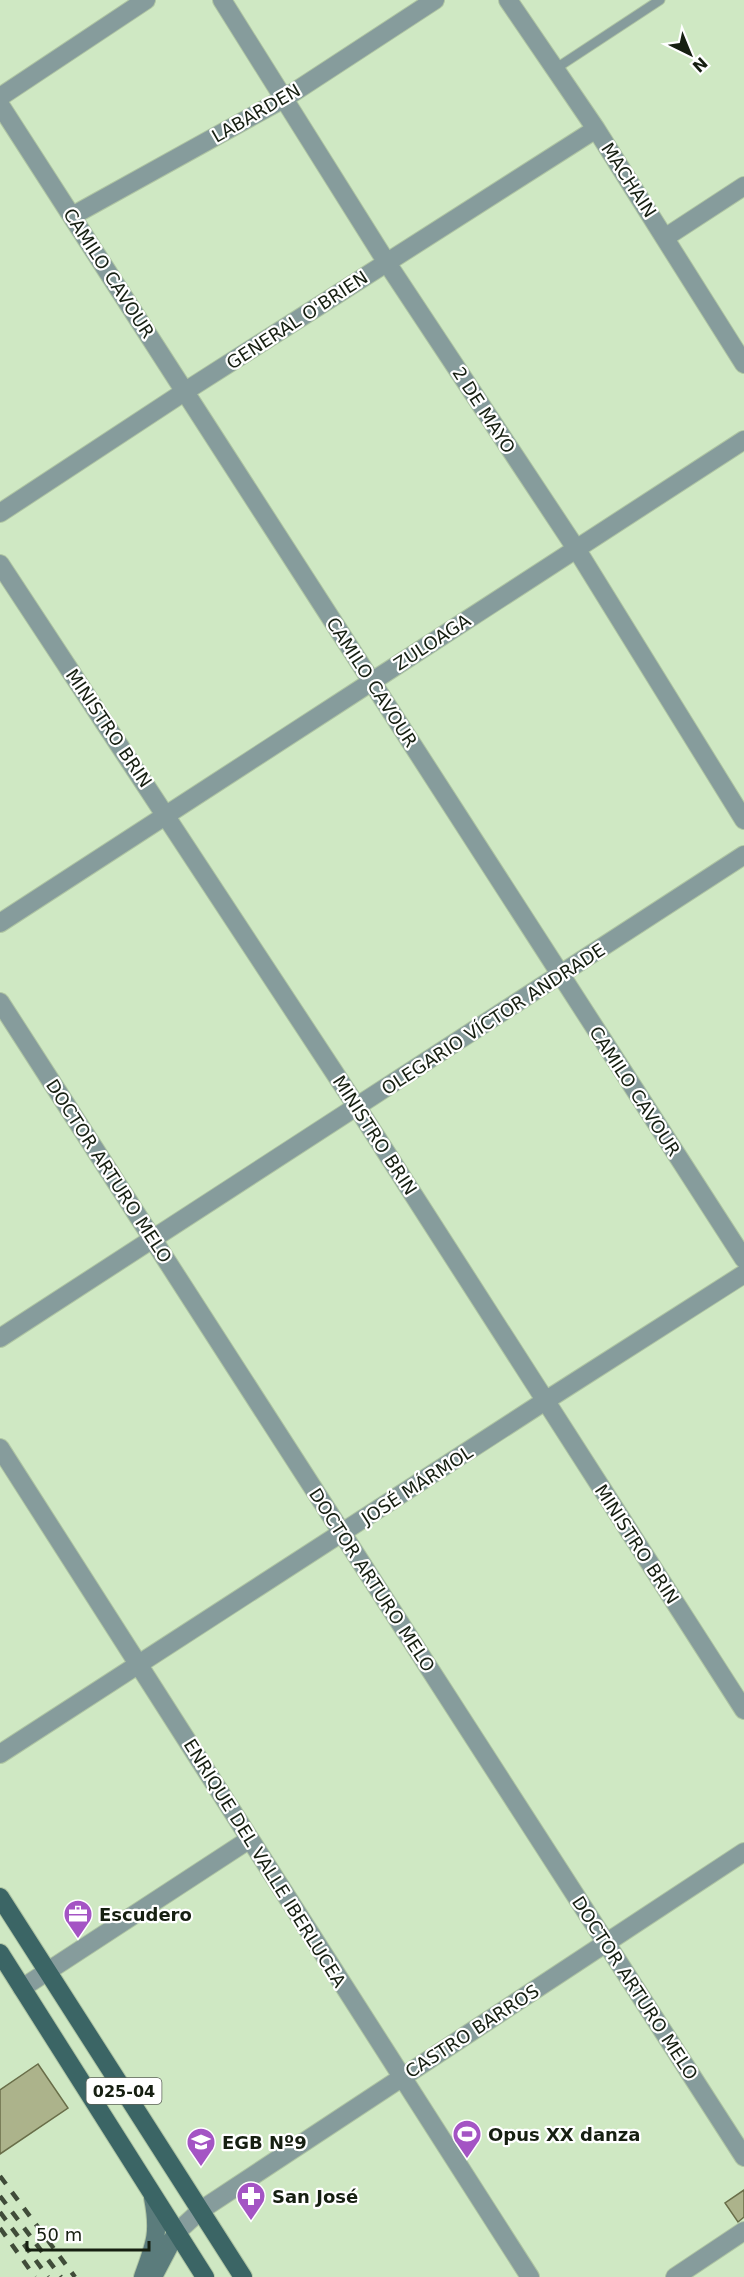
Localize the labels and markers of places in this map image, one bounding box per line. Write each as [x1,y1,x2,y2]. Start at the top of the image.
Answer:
office icon: Escudero [62,1898,94,1940]
place label: Escudero [99,1904,192,1925]
sports icon: Opus XX danza [451,2118,483,2160]
place label: Opus XX danza [488,2124,640,2145]
school or university icon: EGB Nº9 [185,2126,217,2168]
place label: EGB Nº9 [222,2132,307,2153]
pharmacy icon: San José [235,2180,267,2222]
place label: San José [272,2186,358,2207]

